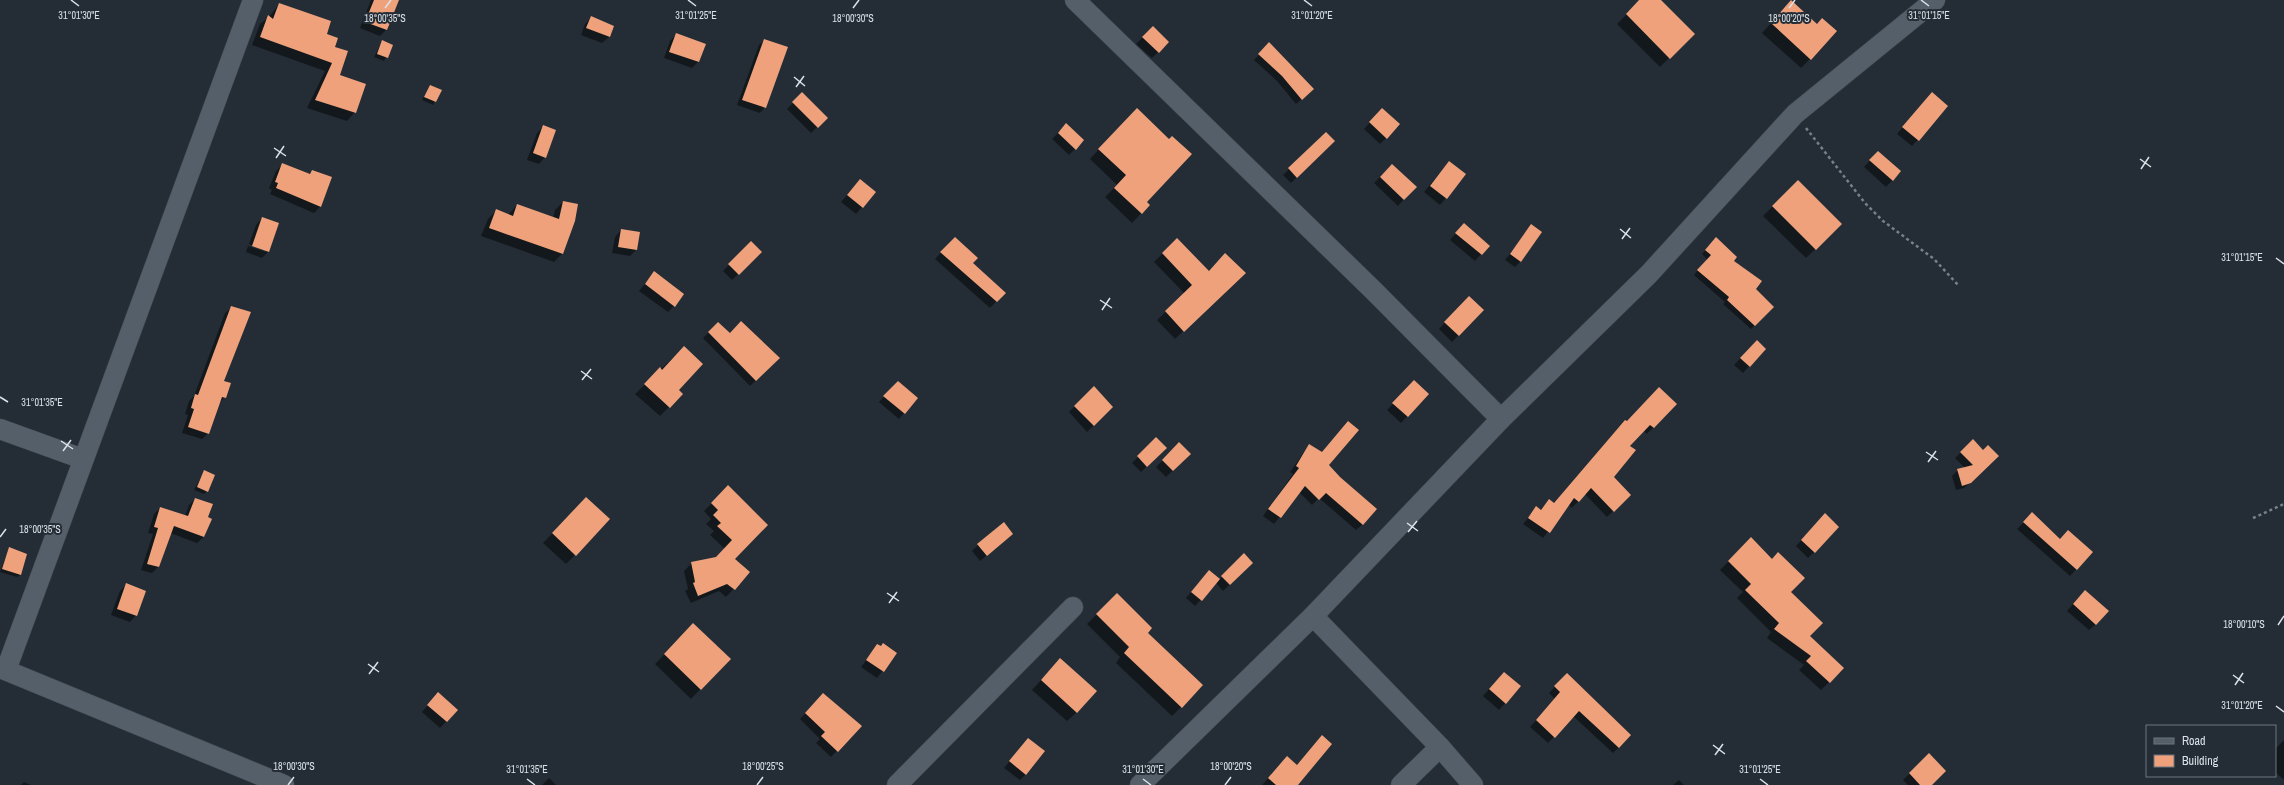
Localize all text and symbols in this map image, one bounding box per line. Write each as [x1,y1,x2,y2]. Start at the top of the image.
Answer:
text: 31°01'30"E [58,9,100,22]
text: 31°01'25"E [675,9,717,22]
text: 31°01'20"E [1291,9,1333,22]
text: 31°01'15"E [1908,9,1950,22]
text: 18°00'35"S [364,12,406,25]
text: 18°00'30"S [832,12,874,25]
text: 18°00'20"S [1768,12,1810,25]
text: 31°01'15"E [2221,251,2263,264]
text: 31°01'35"E [21,396,63,409]
text: 18°00'35"S [19,523,61,536]
text: 18°00'10"S [2223,618,2265,631]
text: 31°01'20"E [2221,699,2263,712]
legend [2146,725,2276,777]
text: Road [2182,733,2206,749]
text: Building [2182,753,2219,769]
text: 18°00'30"S [273,760,315,773]
text: 18°00'25"S [742,760,784,773]
text: 18°00'20"S [1210,760,1252,773]
text: 31°01'35"E [506,763,548,776]
text: 31°01'30"E [1122,763,1164,776]
text: 31°01'25"E [1739,763,1781,776]

